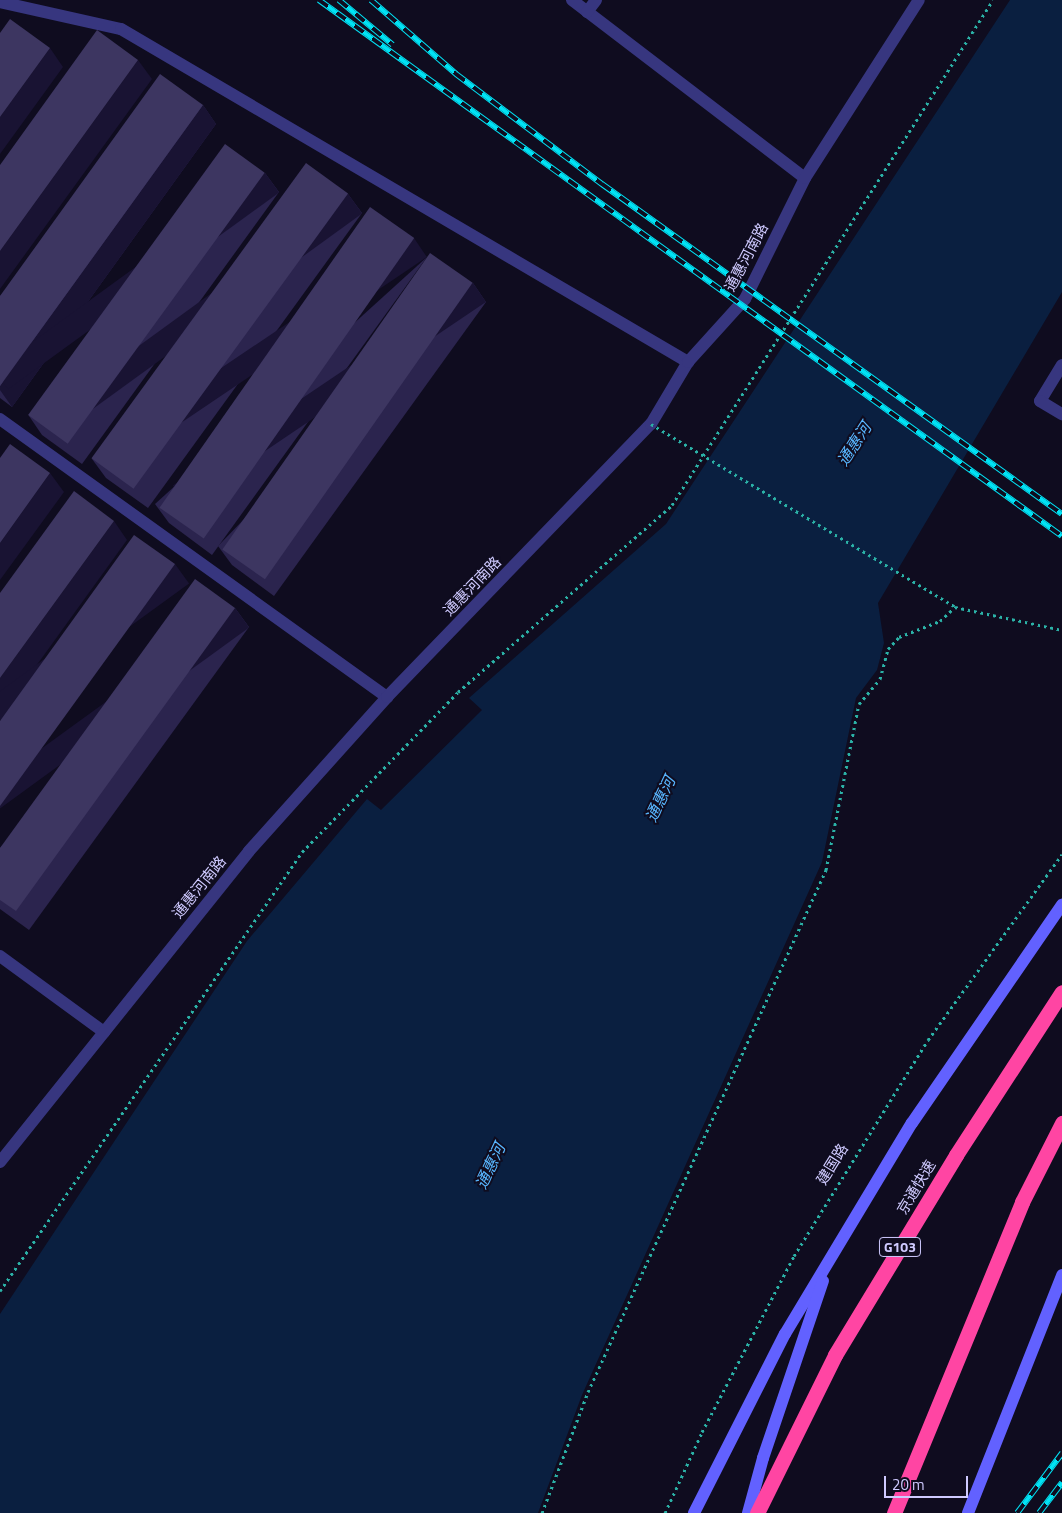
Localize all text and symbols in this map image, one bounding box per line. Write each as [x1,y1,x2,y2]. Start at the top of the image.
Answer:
street label: 通惠河南路 [720,220,772,294]
water label: 通惠河 [833,419,875,469]
street label: 通惠河南路 [439,553,505,619]
water label: 通惠河 [641,773,679,825]
street label: 通惠河南路 [168,852,230,922]
water label: 通惠河 [471,1140,509,1192]
street label: 建国路 [812,1140,852,1188]
street label: 京通快速 [893,1157,939,1217]
road number: G103 [879,1236,921,1258]
scale bar [887,1466,971,1498]
text: 20 m [892,1473,925,1496]

